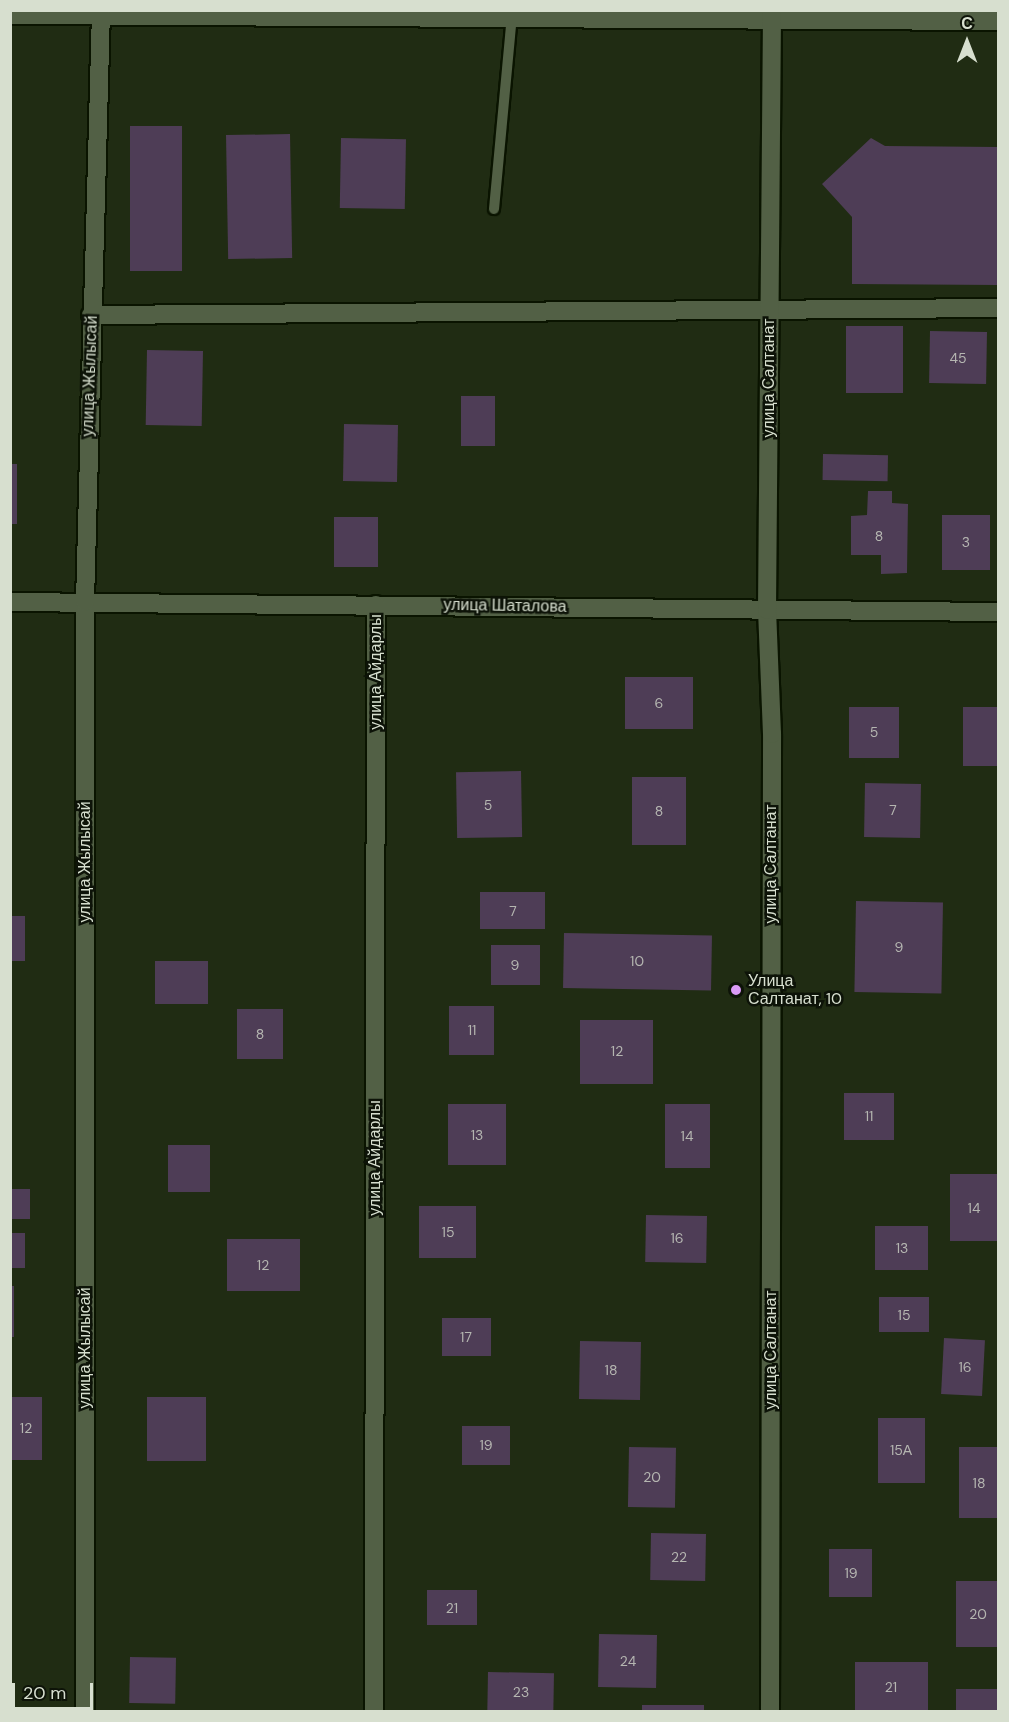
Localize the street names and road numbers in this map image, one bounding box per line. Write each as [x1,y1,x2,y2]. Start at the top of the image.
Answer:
street label: улица Жылысай [78,315,102,437]
street label: улица Салтанат [759,319,779,437]
street label: улица Шаталова [443,595,567,617]
street label: улица Айдарлы [366,614,386,730]
street label: улица Жылысай [75,801,95,923]
street label: улица Салтанат [761,805,781,923]
street label: улица Айдарлы [365,1100,385,1216]
street label: улица Жылысай [75,1287,95,1409]
street label: улица Салтанат [761,1291,781,1409]

